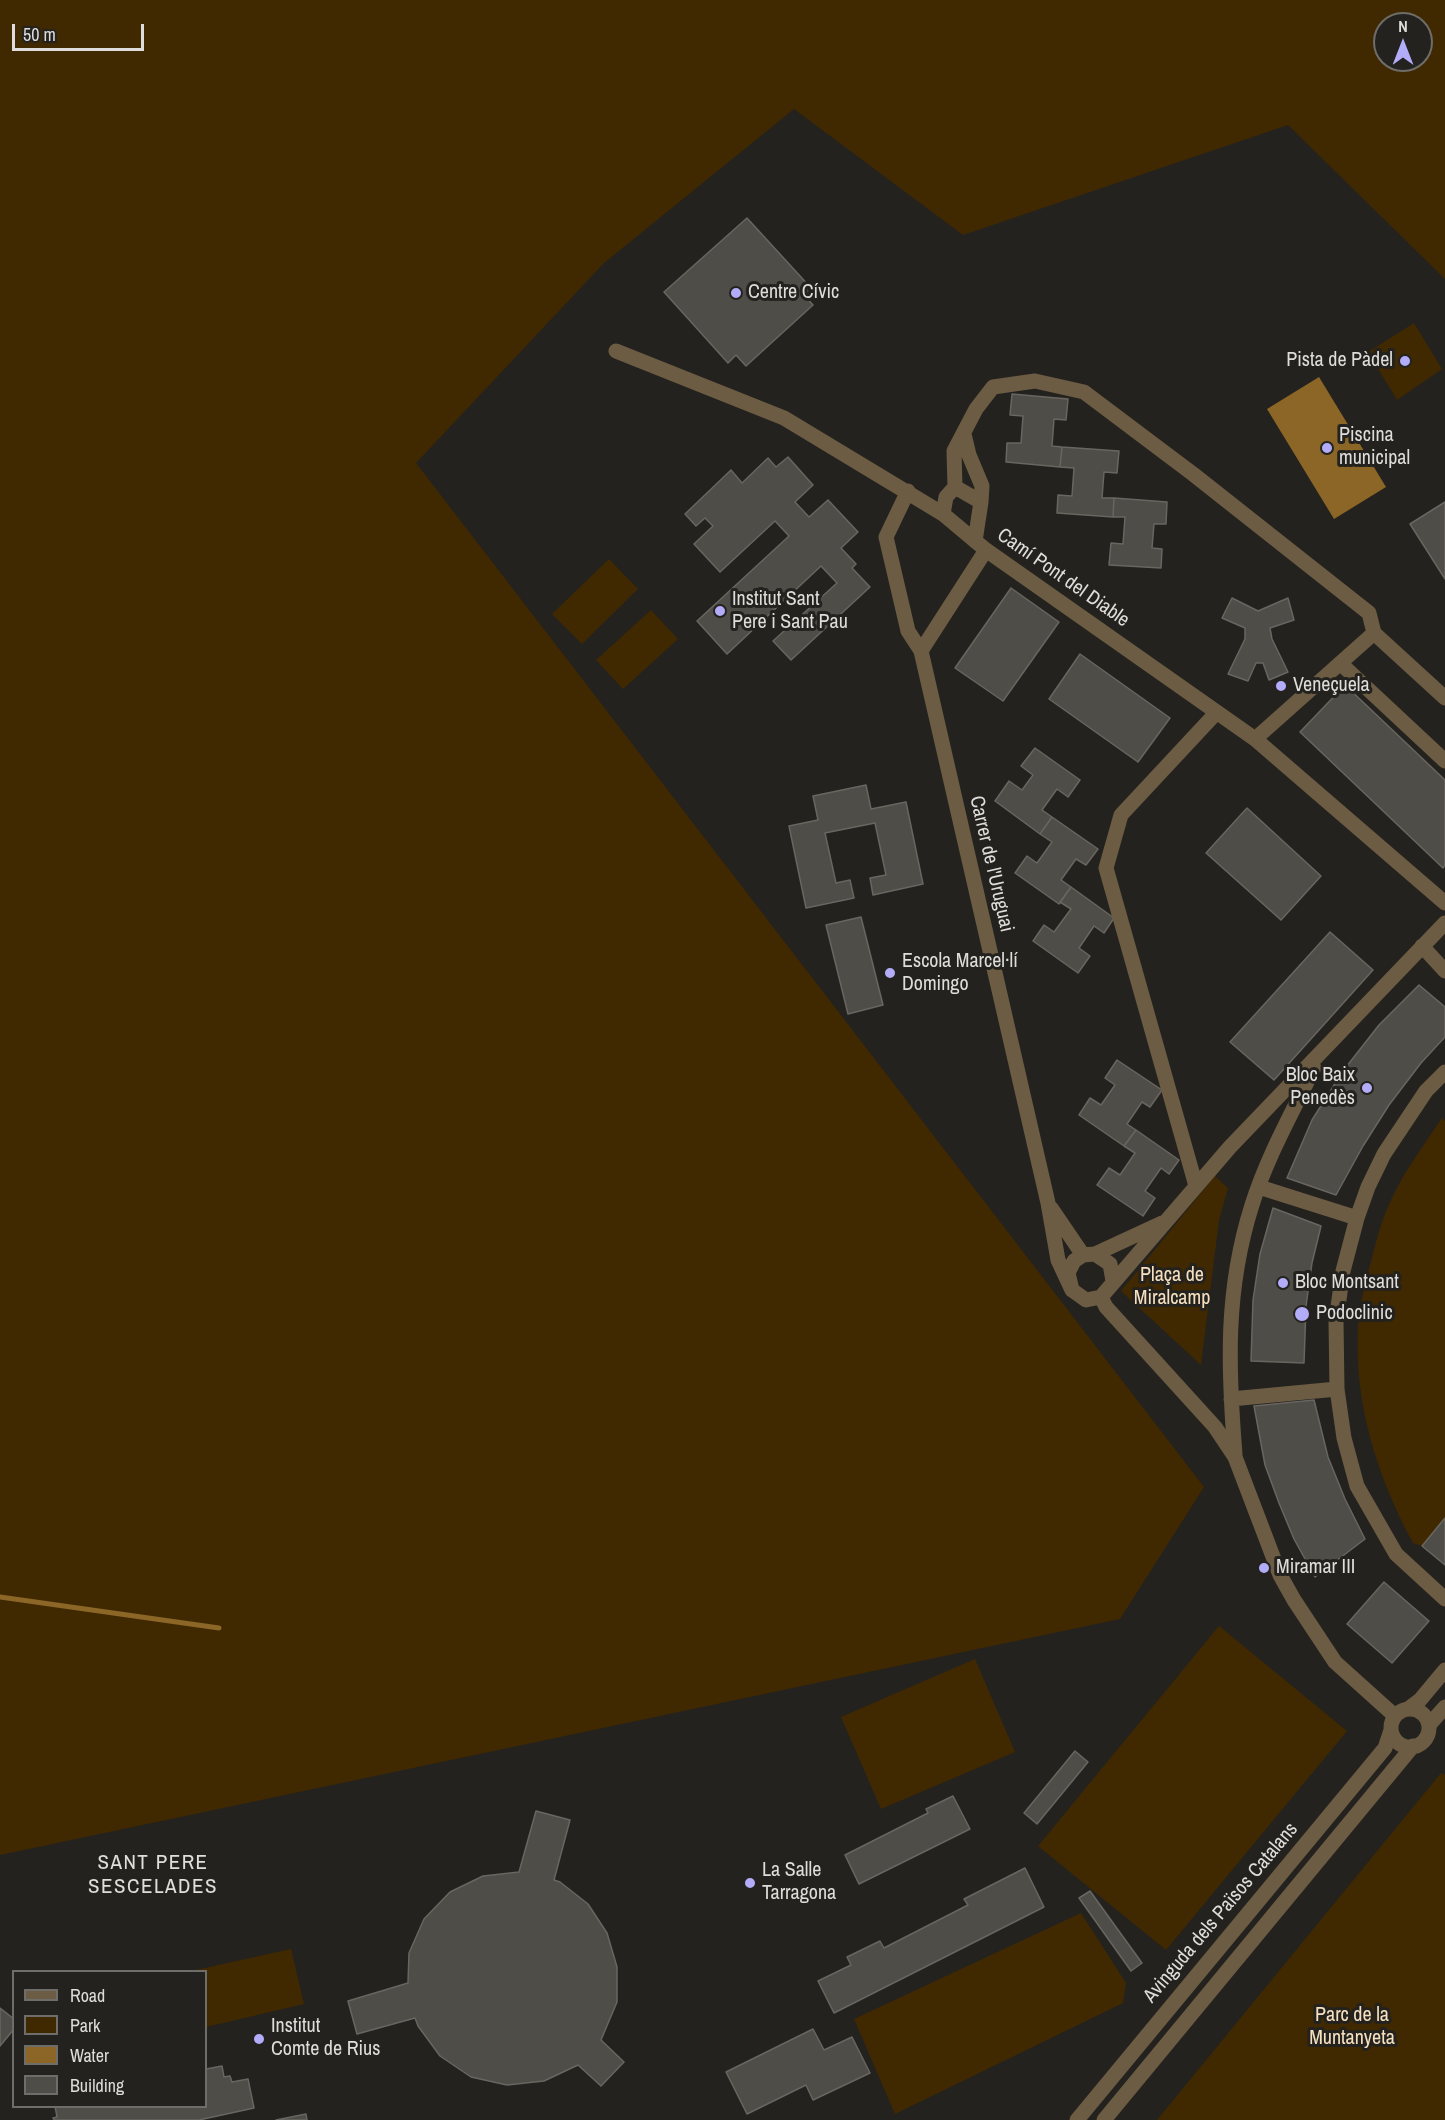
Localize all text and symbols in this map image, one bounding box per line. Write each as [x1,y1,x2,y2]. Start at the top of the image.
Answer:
scale bar [15,12,147,50]
north arrow [1373,12,1433,72]
text: N [1398,15,1408,37]
text: 50 m [23,22,56,47]
place label: Centre Cívic [748,281,839,305]
marker: Centre Cívic [729,286,743,300]
place label: Pista de Pàdel [1286,349,1393,373]
marker: Pista de Pàdel [1398,354,1412,368]
place label: Piscina municipal [1339,424,1410,471]
marker: Piscina municipal [1320,441,1334,455]
street label: Camí Pont del Diable [992,523,1134,633]
place label: Institut Sant Pere i Sant Pau [732,588,848,635]
marker: Institut Sant Pere i Sant Pau [713,604,727,618]
place label: Veneçuela [1293,674,1370,698]
marker: Veneçuela [1274,679,1288,693]
street label: Carrer de l'Uruguai [964,794,1018,934]
place label: Escola Marcel·lí Domingo [902,950,1018,997]
marker: Escola Marcel·lí Domingo [883,966,897,980]
place label: Bloc Baix Penedès [1286,1064,1355,1111]
marker: Bloc Baix Penedès [1360,1081,1374,1095]
park label: Plaça de Miralcamp [1134,1264,1210,1311]
place label: Bloc Montsant [1295,1271,1399,1295]
marker: Bloc Montsant [1276,1276,1290,1290]
place label: Podoclinic [1316,1302,1393,1326]
marker: Podoclinic [1293,1305,1311,1323]
place label: Miramar III [1276,1556,1355,1580]
marker: Miramar III [1257,1561,1271,1575]
street label: Avinguda dels Països Catalans [1139,1818,1303,2008]
district label: SANT PERE SESCELADES [88,1850,218,1900]
place label: La Salle Tarragona [762,1859,836,1906]
marker: La Salle Tarragona [743,1876,757,1890]
legend [12,1970,207,2108]
text: Road [70,1983,105,2008]
park label: Parc de la Muntanyeta [1309,2004,1395,2051]
text: Park [70,2013,100,2038]
place label: Institut Comte de Rius [271,2015,380,2062]
marker: Institut Comte de Rius [252,2032,266,2046]
text: Water [70,2043,109,2068]
text: Building [70,2073,124,2098]

